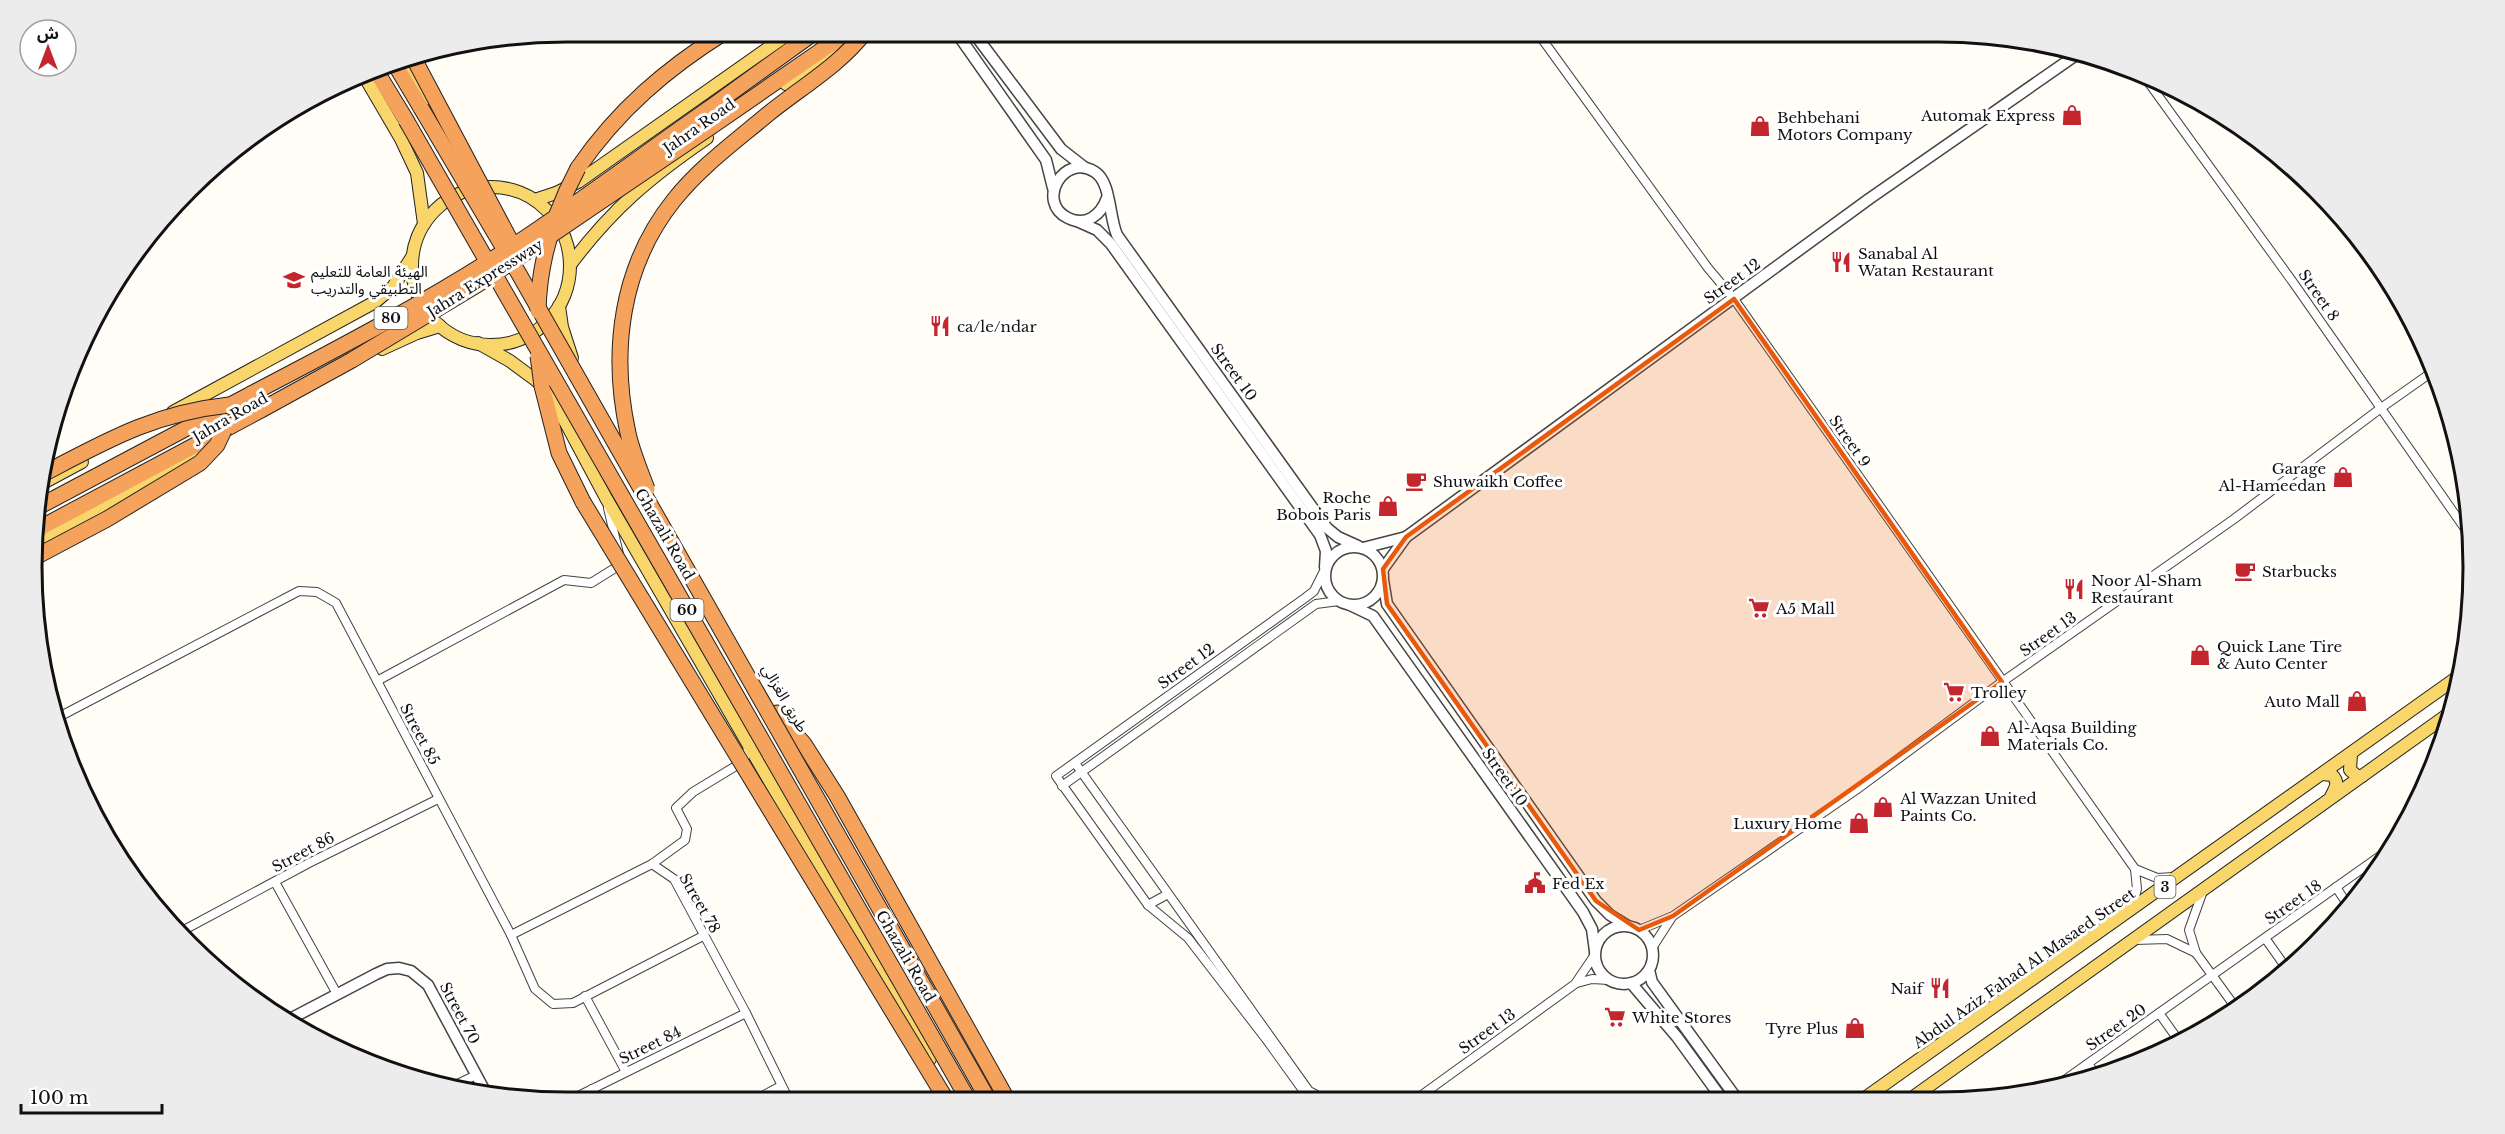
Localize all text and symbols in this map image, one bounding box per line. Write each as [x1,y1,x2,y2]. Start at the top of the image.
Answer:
north arrow [18,18,78,78]
text: ش [37,23,59,43]
street label: Jahra Road [658,94,739,159]
shop icon: Automak Express [2060,103,2084,127]
place label: Automak Express [1920,106,2055,125]
place label: Behbehani Motors Company [1777,108,1913,144]
shop icon: Behbehani Motors Company [1748,114,1772,138]
street label: Jahra Expressway [422,234,547,322]
place label: Sanabal Al Watan Restaurant [1857,244,1994,280]
restaurant icon: Sanabal Al Watan Restaurant [1829,250,1853,274]
street label: Street 12 [1700,254,1764,308]
place label: الهيئة العامة للتعليم التطبيقي والتدريب [311,262,428,300]
street label: Street 8 [2294,266,2344,324]
school or university icon: الهيئة العامة للتعليم التطبيقي والتدريب [282,268,306,292]
road number: 80 [374,307,408,329]
restaurant icon: ca/le/ndar [928,314,952,338]
place label: ca/le/ndar [957,317,1037,336]
street label: Street 10 [1207,339,1261,405]
street label: Jahra Road [187,388,271,447]
street label: Street 9 [1825,411,1875,471]
place label: Garage Al-Hameedan [2218,459,2326,495]
shop icon: Garage Al-Hameedan [2331,465,2355,489]
cafe icon: Shuwaikh Coffee [1404,469,1428,493]
place label: Shuwaikh Coffee [1433,472,1563,491]
street label: Ghazali Road [631,485,699,583]
place label: Roche Bobois Paris [1276,488,1371,524]
shop icon: Roche Bobois Paris [1376,494,1400,518]
cafe icon: Starbucks [2233,559,2257,583]
place label: Starbucks [2262,562,2337,581]
place label: Noor Al-Sham Restaurant [2091,571,2202,607]
restaurant icon: Noor Al-Sham Restaurant [2062,577,2086,601]
supermarket icon: A5 Mall [1747,596,1771,620]
road number: 60 [670,599,704,621]
place label: A5 Mall [1775,599,1835,618]
street label: Street 13 [2016,607,2080,661]
place label: Quick Lane Tire & Auto Center [2217,637,2342,673]
street label: Street 12 [1154,639,1218,693]
shop icon: Quick Lane Tire & Auto Center [2188,643,2212,667]
street label: طريق الغزالي [756,660,812,737]
supermarket icon: Trolley [1942,680,1966,704]
place label: Trolley [1971,683,2027,702]
shop icon: Auto Mall [2345,689,2369,713]
place label: Auto Mall [2263,692,2340,711]
street label: Street 85 [396,700,444,768]
place label: Al-Aqsa Building Materials Co. [2006,718,2138,754]
shop icon: Al-Aqsa Building Materials Co. [1978,724,2002,748]
street label: Street 10 [1478,744,1532,810]
place label: Al Wazzan United Paints Co. [1899,789,2037,825]
shop icon: Al Wazzan United Paints Co. [1871,795,1895,819]
shop icon: Luxury Home [1847,811,1871,835]
place label: Luxury Home [1733,814,1842,833]
street label: Street 86 [268,828,338,876]
street label: Street 78 [675,870,725,936]
public building icon: Fed Ex [1523,871,1547,895]
place label: Fed Ex [1552,874,1605,893]
road number: 3 [2154,876,2176,898]
street label: Street 18 [2261,876,2325,928]
street label: Abdul Aziz Fahad Al Masaed Street [1908,884,2139,1053]
street label: Ghazali Road [872,907,940,1005]
restaurant icon: Naif [1928,976,1952,1000]
street label: Street 70 [436,979,484,1047]
place label: Naif [1890,979,1925,998]
street label: Street 20 [2082,999,2150,1055]
street label: Street 13 [1455,1004,1519,1058]
supermarket icon: White Stores [1603,1005,1627,1029]
place label: White Stores [1631,1008,1732,1027]
shop icon: Tyre Plus [1843,1016,1867,1040]
place label: Tyre Plus [1765,1019,1838,1038]
street label: Street 84 [616,1022,684,1068]
scale bar [21,1077,162,1115]
text: 100 m [30,1087,88,1109]

